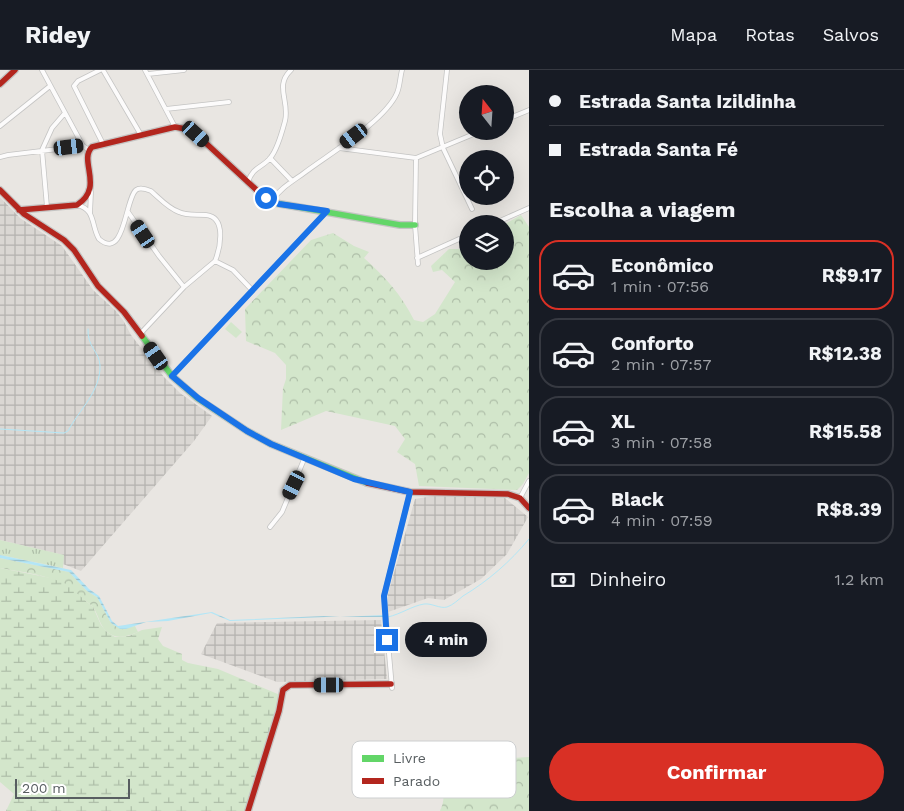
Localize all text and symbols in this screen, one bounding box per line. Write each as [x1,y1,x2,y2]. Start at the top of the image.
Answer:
text: Ridey [25,21,91,49]
text: Mapa [670,24,717,45]
text: Rotas [745,24,795,45]
text: Salvos [823,24,879,45]
north arrow [459,85,514,140]
map controls [459,85,514,270]
text: Estrada Santa Izildinha [579,90,796,113]
car [179,118,212,150]
car [337,121,370,151]
car [53,138,84,156]
text: Estrada Santa Fé [579,138,738,161]
button: locate [459,150,514,205]
route start [255,187,277,209]
text: Escolha a viagem [549,197,736,222]
button: layers [459,215,514,270]
car [128,217,157,251]
icon: car [551,253,596,298]
text: Econômico [611,254,714,277]
text: R$9.17 [822,264,882,287]
text: 1 min · 07:56 [611,277,709,296]
icon: car [551,331,596,376]
text: Conforto [611,332,694,355]
car [141,339,170,373]
text: R$12.38 [809,342,882,365]
text: 2 min · 07:57 [611,355,711,374]
icon: car [551,409,596,454]
text: XL [611,410,635,433]
text: R$15.58 [809,420,882,443]
text: 3 min · 07:58 [611,433,712,452]
car [280,468,307,502]
icon: car [551,487,596,532]
text: Black [611,488,664,511]
text: R$8.39 [816,498,882,521]
text: 4 min · 07:59 [611,511,713,530]
icon: cash [549,566,577,594]
text: Dinheiro [589,568,666,591]
text: 1.2 km [834,570,884,589]
callout: 4 min [404,622,487,658]
route end [376,629,398,651]
text: 4 min [424,630,468,649]
car [314,678,344,693]
legend [352,741,516,798]
button: Confirmar [549,743,884,801]
text: Livre [393,750,426,766]
text: Parado [393,773,440,789]
scale bar [15,776,130,799]
text: 200 m [22,780,66,796]

